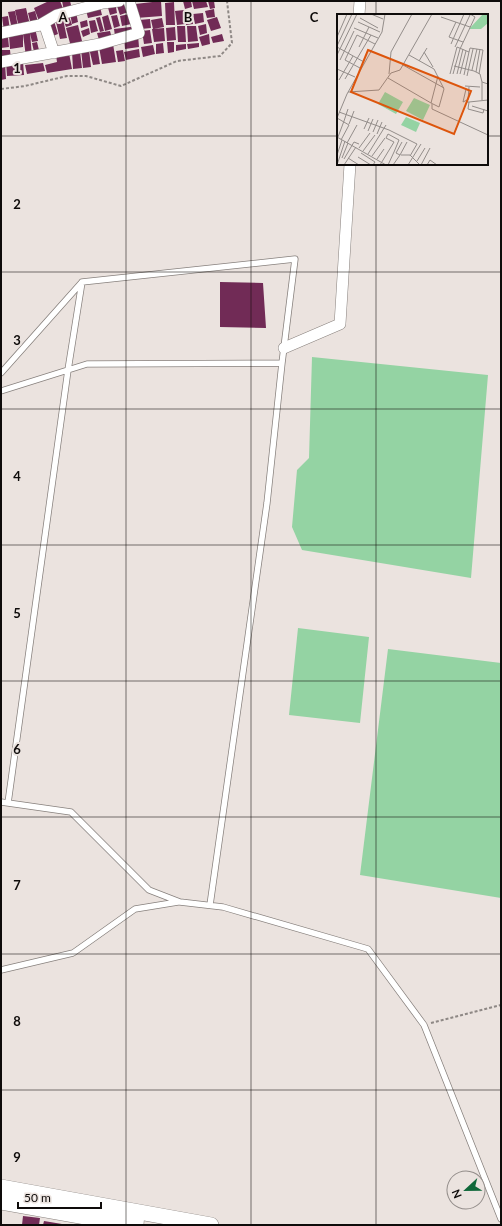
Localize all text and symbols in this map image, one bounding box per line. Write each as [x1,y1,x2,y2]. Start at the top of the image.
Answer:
text: A [57,9,68,25]
text: B [184,9,193,25]
text: C [310,9,319,25]
inset map [337,14,488,165]
text: 1 [13,60,21,76]
text: 2 [13,196,21,212]
text: 3 [13,332,21,348]
text: 4 [13,468,21,484]
text: 5 [13,605,21,621]
text: 6 [13,741,21,757]
text: 7 [13,877,21,893]
text: 8 [13,1013,21,1029]
text: 9 [13,1149,21,1165]
north arrow [446,1170,486,1210]
scale bar [18,1184,101,1210]
text: N [449,1188,464,1200]
text: 50 m [24,1190,51,1205]

